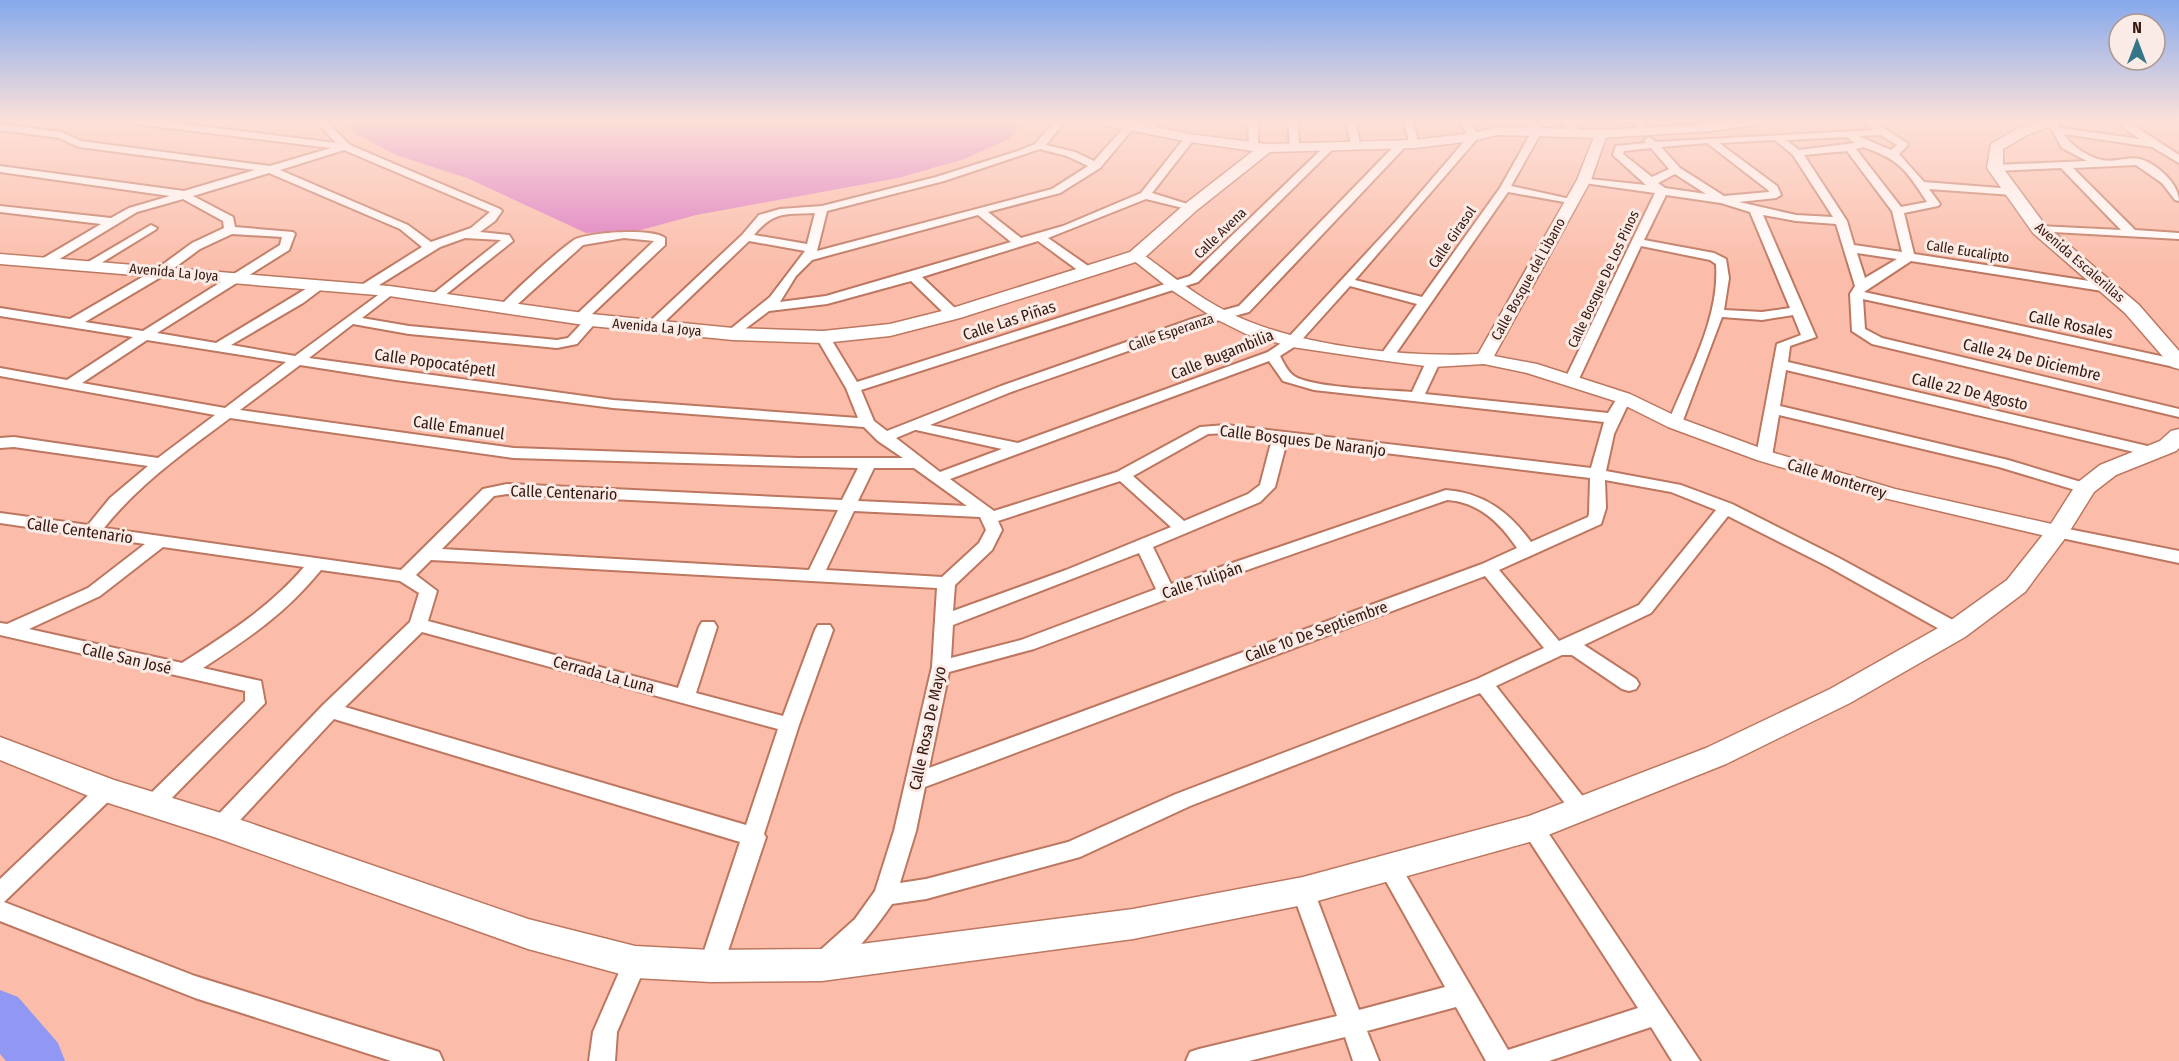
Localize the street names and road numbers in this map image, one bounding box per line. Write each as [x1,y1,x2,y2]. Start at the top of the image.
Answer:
street label: Calle Girasol [1425,203,1480,271]
street label: Calle Avena [1191,204,1250,262]
street label: Calle Bosque De Los Pinos [1564,208,1643,351]
street label: Calle Bosque del Libano [1488,215,1569,343]
street label: Avenida Escalerillas [2031,219,2128,306]
street label: Calle Eucalipto [1925,237,2011,266]
street label: Avenida La Joya [129,260,219,285]
street label: Calle Las Piñas [960,296,1058,344]
street label: Calle Rosales [2027,306,2115,343]
street label: Calle Esperanza [1126,310,1216,355]
street label: Avenida La Joya [612,315,702,340]
street label: Calle Bugambilia [1168,325,1276,384]
street label: Calle 24 De Diciembre [1961,334,2103,385]
street label: Calle Popocatépetl [373,345,497,380]
street label: Calle 22 De Agosto [1910,369,2030,414]
street label: Calle Emanuel [412,412,506,443]
street label: Calle Bosques De Naranjo [1219,421,1387,460]
street label: Calle Monterrey [1785,454,1889,503]
street label: Calle Centenario [510,481,618,504]
street label: Calle Centenario [26,514,134,547]
street label: Calle Tulipán [1159,558,1245,603]
street label: Calle 10 De Septiembre [1242,597,1390,666]
street label: Calle San José [80,639,174,678]
street label: Cerrada La Luna [551,652,657,697]
street label: Calle Rosa De Mayo [905,664,950,792]

